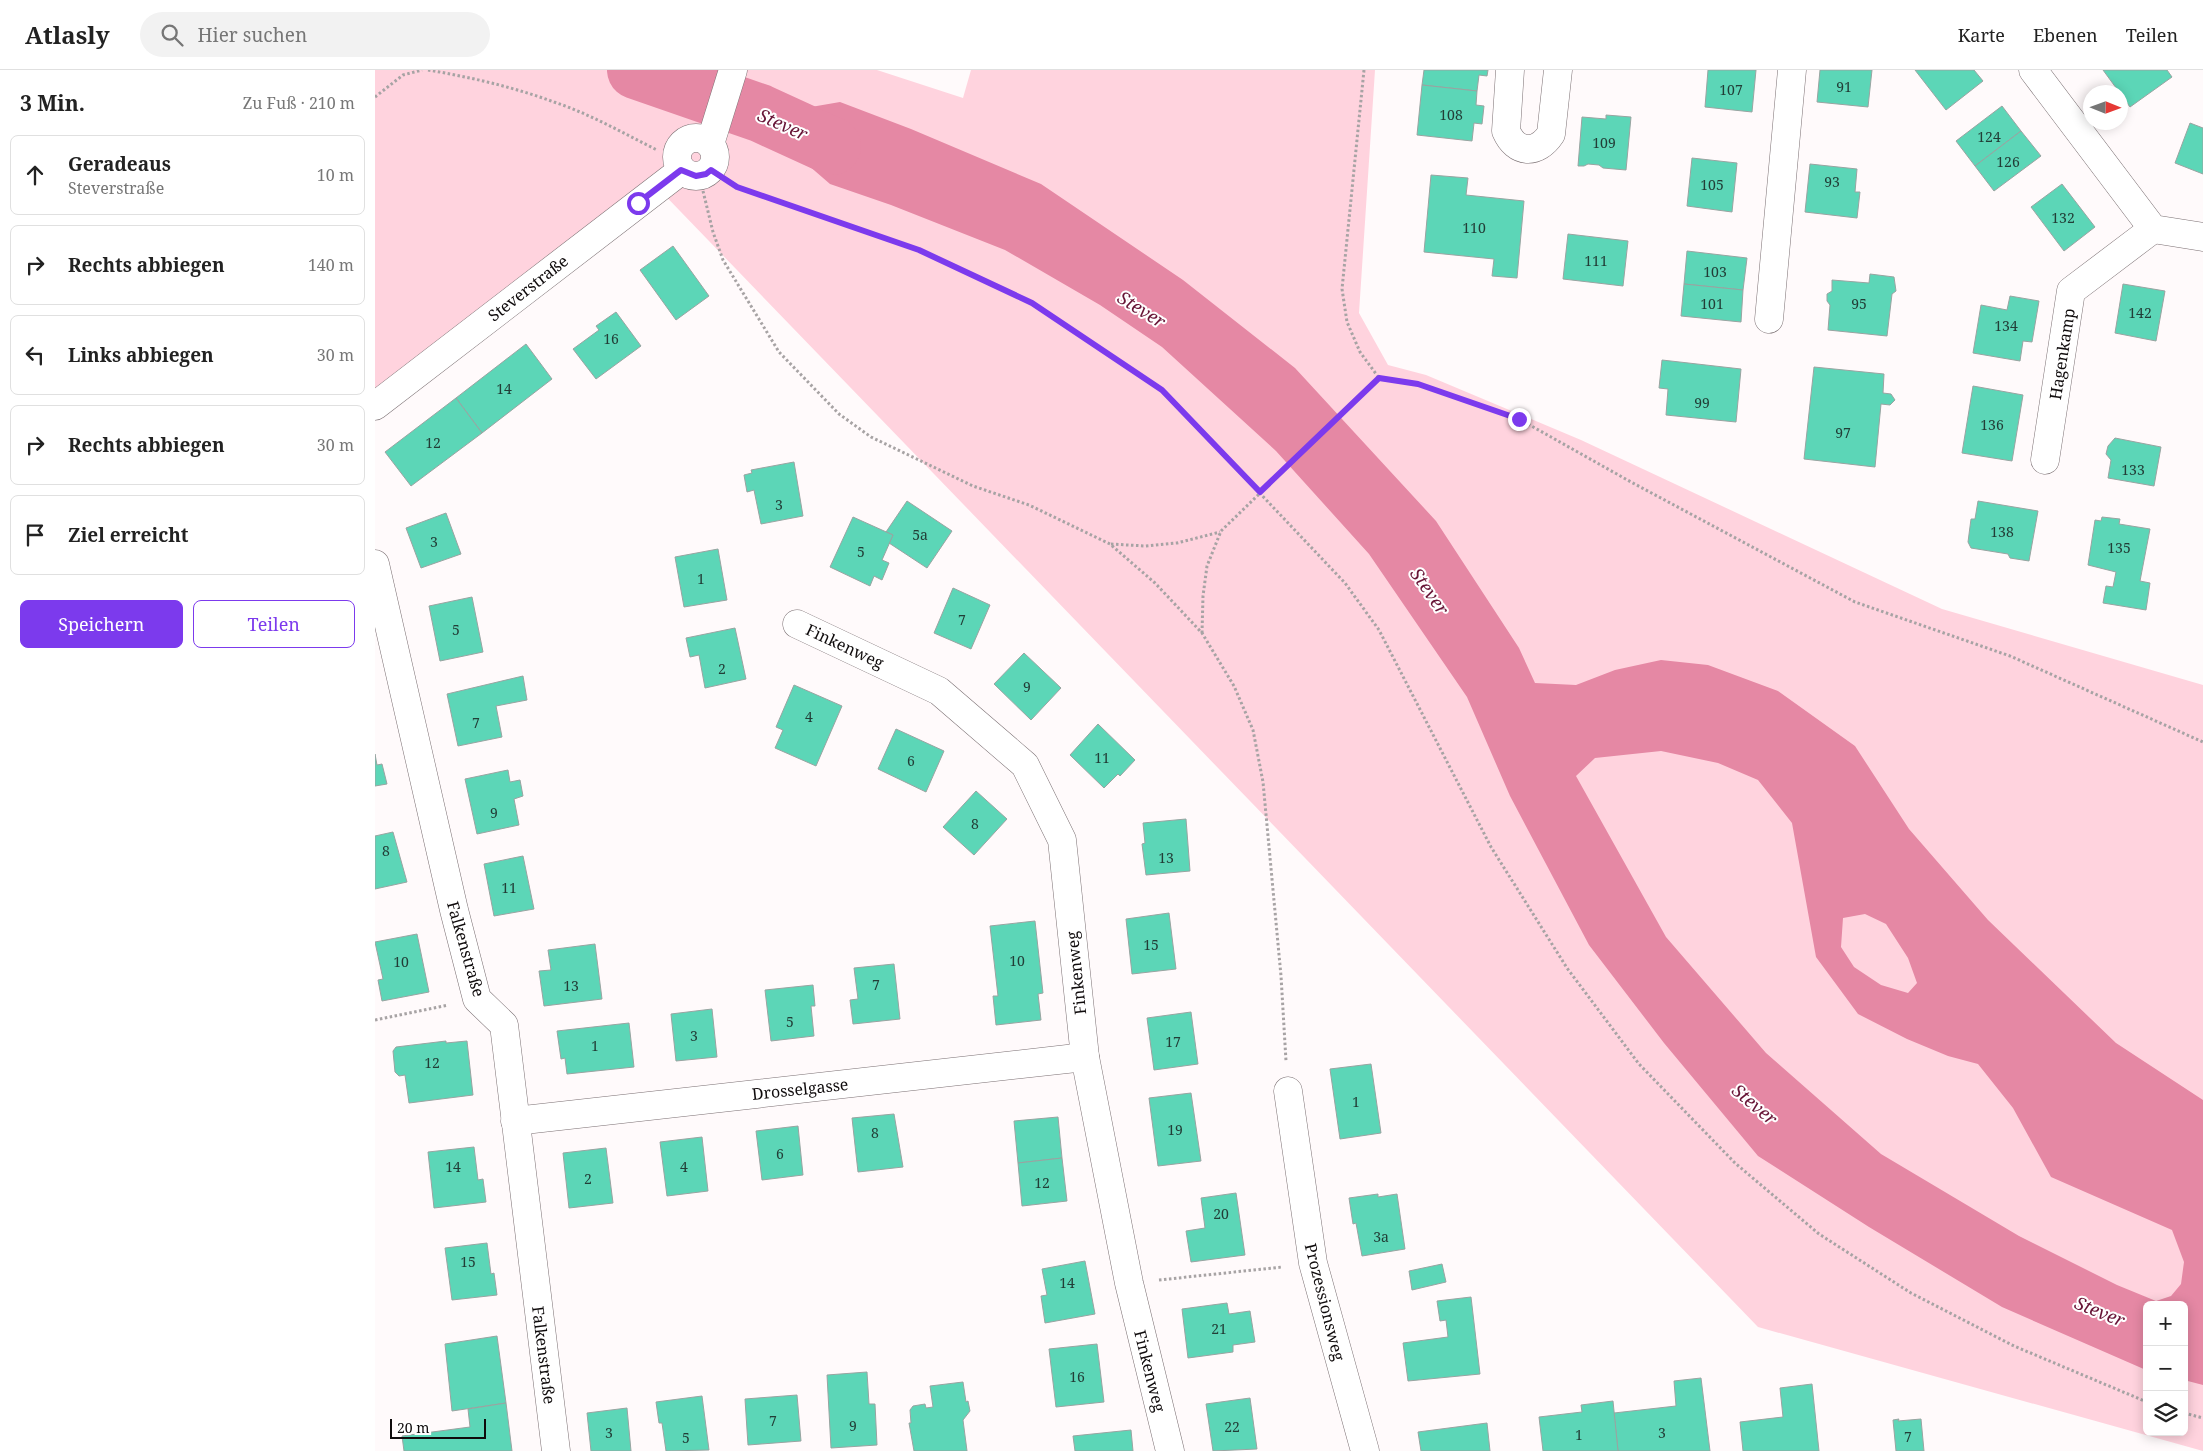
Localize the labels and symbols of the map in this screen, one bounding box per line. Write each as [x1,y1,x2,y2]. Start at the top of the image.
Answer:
house number: 91 [1836,77,1852,96]
house number: 107 [1719,80,1743,99]
north arrow [2083,85,2128,130]
water label: Stever [754,102,812,146]
house number: 108 [1439,105,1463,124]
house number: 124 [1977,127,2001,146]
house number: 109 [1592,133,1616,152]
house number: 126 [1996,152,2020,171]
house number: 93 [1824,172,1840,191]
house number: 105 [1700,175,1724,194]
route start [627,192,650,215]
house number: 132 [2051,208,2075,227]
house number: 110 [1462,218,1486,237]
street label: Steverstraße [483,250,573,326]
house number: 111 [1584,251,1608,270]
house number: 103 [1703,262,1727,281]
water label: Stever [1113,285,1171,333]
house number: 101 [1700,294,1724,313]
house number: 95 [1851,294,1867,313]
house number: 142 [2128,303,2152,322]
street label: Hagenkamp [2044,307,2080,401]
house number: 134 [1994,316,2018,335]
house number: 16 [603,329,619,348]
house number: 14 [496,379,512,398]
house number: 99 [1694,393,1710,412]
route end [1508,408,1531,431]
house number: 136 [1980,415,2004,434]
house number: 97 [1835,423,1851,442]
house number: 12 [425,433,441,452]
house number: 133 [2121,460,2145,479]
house number: 3 [775,495,783,514]
house number: 138 [1990,522,2014,541]
house number: 5a [912,525,928,544]
house number: 3 [430,532,438,551]
house number: 135 [2107,538,2131,557]
house number: 5 [857,542,865,561]
water label: Stever [1405,563,1455,620]
house number: 1 [697,569,705,588]
house number: 7 [958,610,966,629]
street label: Finkenweg [802,618,888,674]
house number: 5 [452,620,460,639]
house number: 2 [718,659,726,678]
house number: 9 [1023,677,1031,696]
house number: 4 [805,707,813,726]
house number: 7 [472,713,480,732]
house number: 11 [1094,748,1110,767]
house number: 6 [907,751,915,770]
house number: 9 [490,803,498,822]
house number: 8 [971,814,979,833]
house number: 8 [382,841,390,860]
house number: 13 [1158,848,1174,867]
house number: 11 [501,878,517,897]
street label: Falkenstraße [442,899,490,999]
street label: Finkenweg [1061,930,1091,1016]
house number: 15 [1143,935,1159,954]
house number: 10 [1009,951,1025,970]
house number: 10 [393,952,409,971]
house number: 7 [872,975,880,994]
house number: 13 [563,976,579,995]
house number: 5 [786,1012,794,1031]
house number: 3 [690,1026,698,1045]
house number: 17 [1165,1032,1181,1051]
house number: 1 [591,1036,599,1055]
house number: 12 [424,1053,440,1072]
street label: Drosselgasse [751,1073,849,1105]
water label: Stever [1727,1078,1783,1130]
house number: 1 [1352,1092,1360,1111]
house number: 19 [1167,1120,1183,1139]
house number: 8 [871,1123,879,1142]
house number: 6 [776,1144,784,1163]
house number: 14 [445,1157,461,1176]
house number: 4 [680,1157,688,1176]
house number: 2 [584,1169,592,1188]
house number: 12 [1034,1173,1050,1192]
house number: 20 [1213,1204,1229,1223]
house number: 3a [1373,1227,1389,1246]
street label: Prozessionsweg [1300,1241,1350,1363]
house number: 15 [460,1252,476,1271]
house number: 14 [1059,1273,1075,1292]
water label: Stever [2071,1290,2129,1332]
street label: Falkenstraße [527,1305,561,1405]
house number: 21 [1211,1319,1227,1338]
street label: Finkenweg [1129,1328,1171,1415]
house number: 16 [1069,1367,1085,1386]
house number: 7 [769,1411,777,1430]
scale bar [390,1416,486,1439]
house number: 9 [849,1416,857,1435]
house number: 22 [1224,1417,1240,1436]
house number: 3 [605,1423,613,1442]
house number: 3 [1658,1423,1666,1442]
house number: 1 [1575,1425,1583,1444]
house number: 7 [1904,1427,1912,1446]
house number: 5 [682,1428,690,1447]

